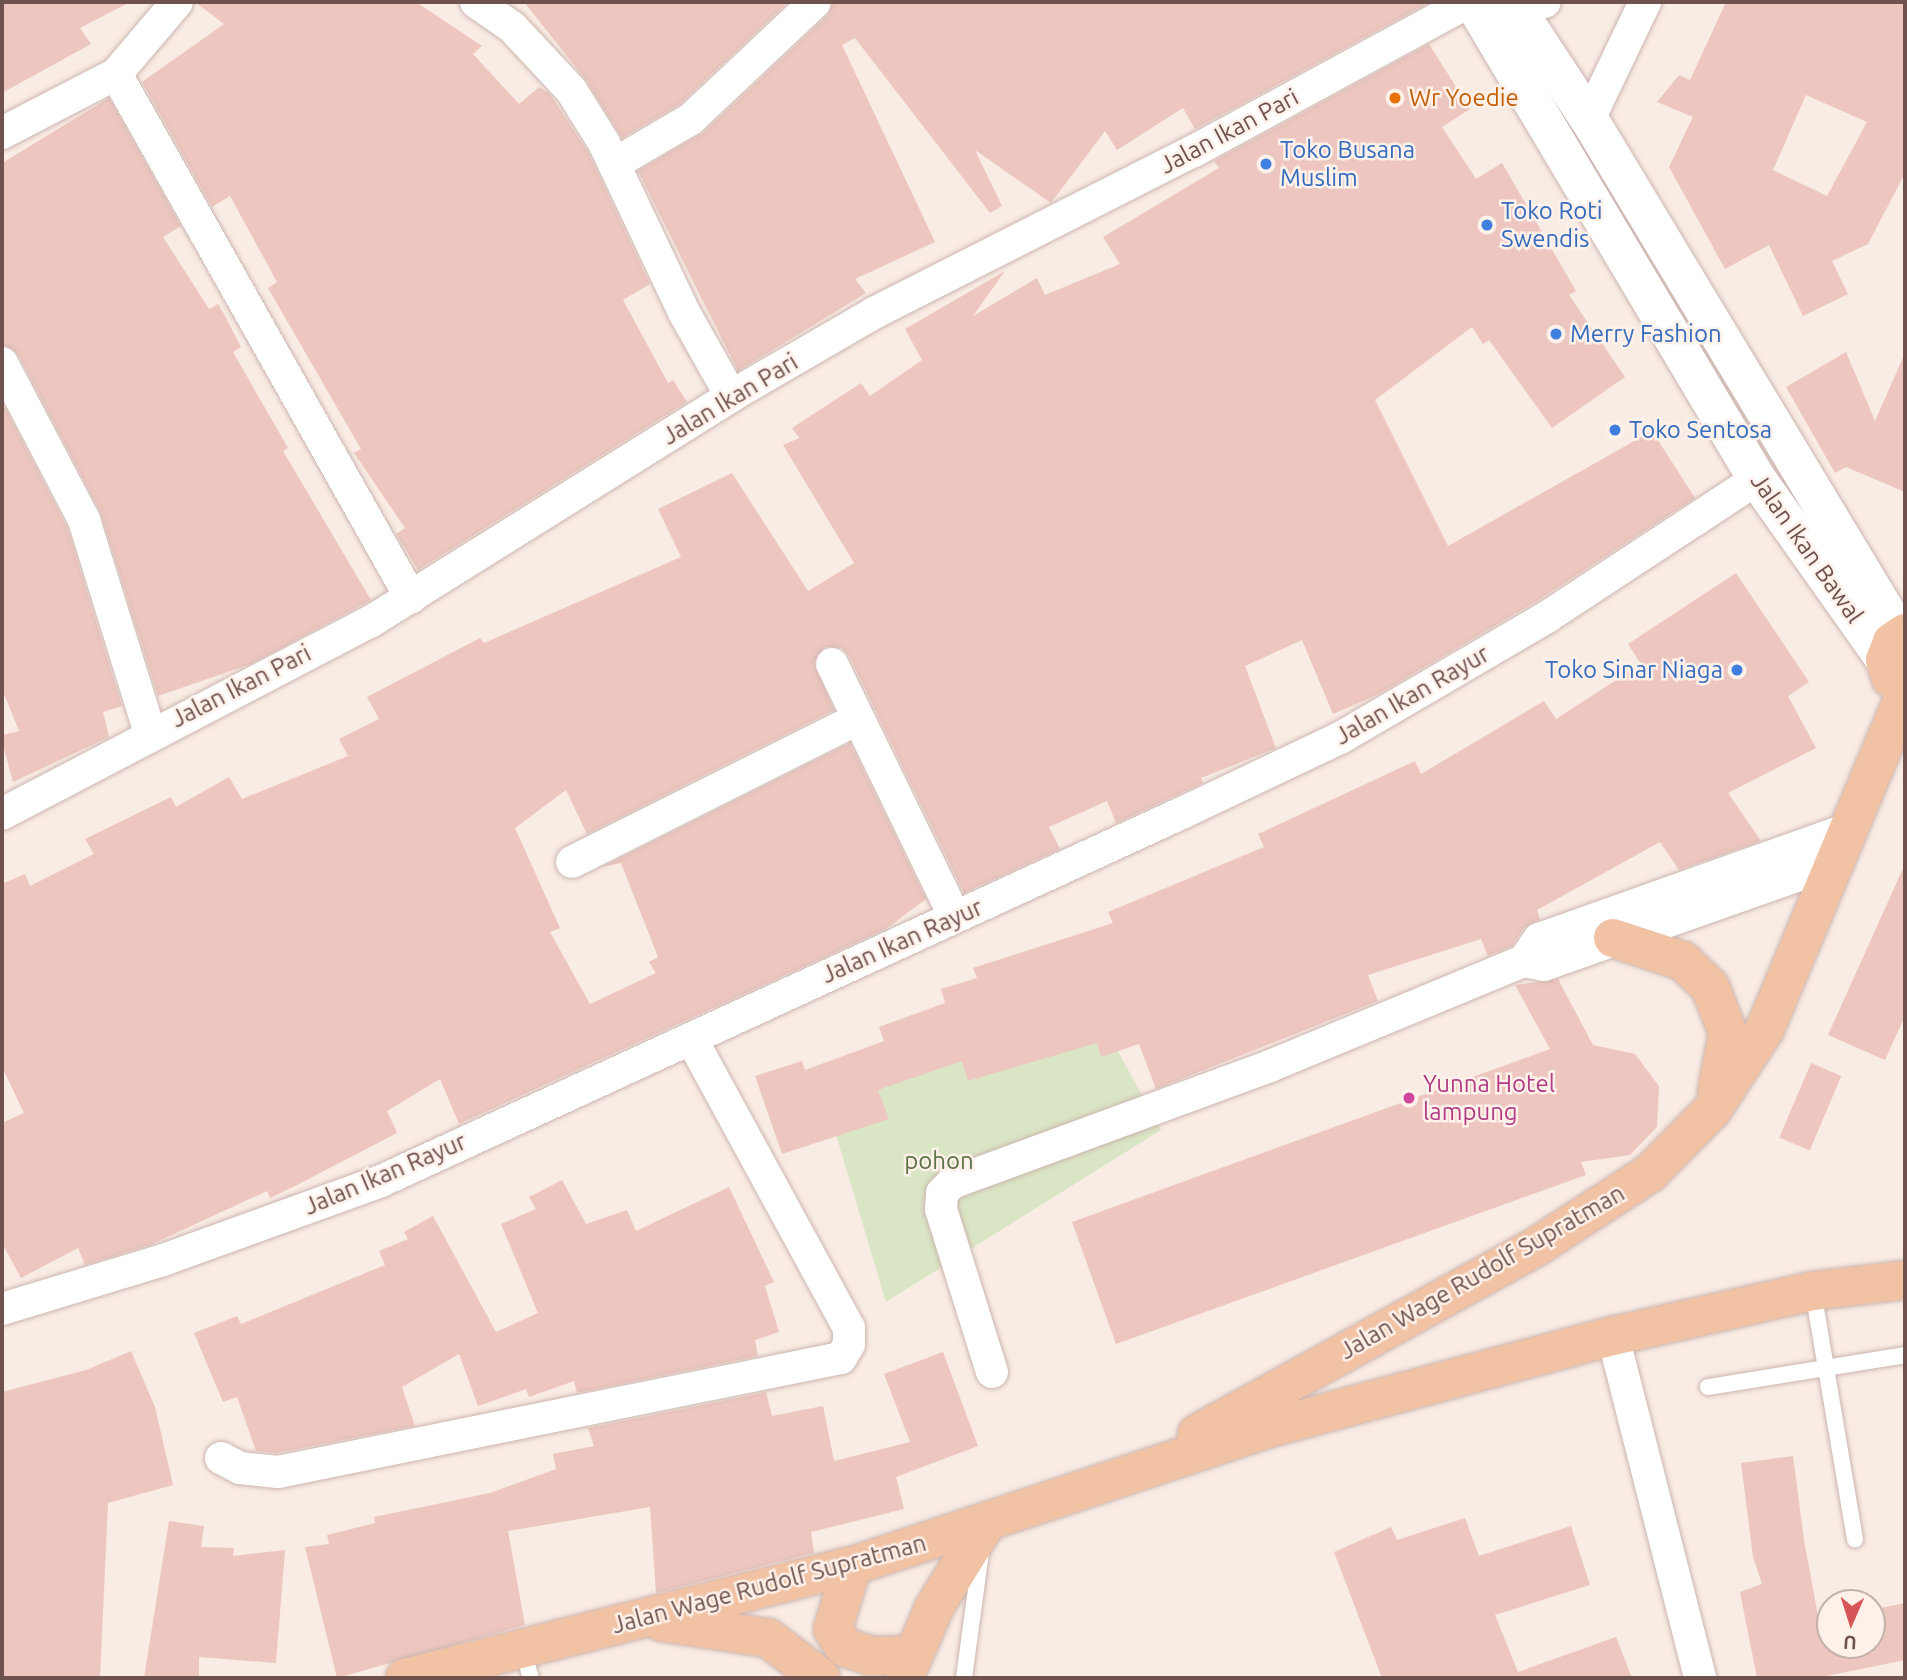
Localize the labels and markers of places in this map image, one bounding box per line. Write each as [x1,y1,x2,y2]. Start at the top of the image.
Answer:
place label: Wr Yoedie [1409,84,1519,112]
marker: Wr Yoedie [1387,90,1403,106]
place label: Toko Busana Muslim [1280,136,1415,192]
marker: Toko Busana Muslim [1258,156,1274,172]
place label: Toko Roti Swendis [1501,197,1603,253]
marker: Toko Roti Swendis [1479,217,1495,233]
place label: Merry Fashion [1570,320,1722,348]
marker: Merry Fashion [1548,326,1564,342]
place label: Toko Sentosa [1629,416,1772,444]
marker: Toko Sentosa [1607,422,1623,438]
place label: Toko Sinar Niaga [1545,656,1723,684]
marker: Toko Sinar Niaga [1729,662,1745,678]
place label: Yunna Hotel lampung [1423,1070,1555,1126]
marker: Yunna Hotel lampung [1401,1090,1417,1106]

